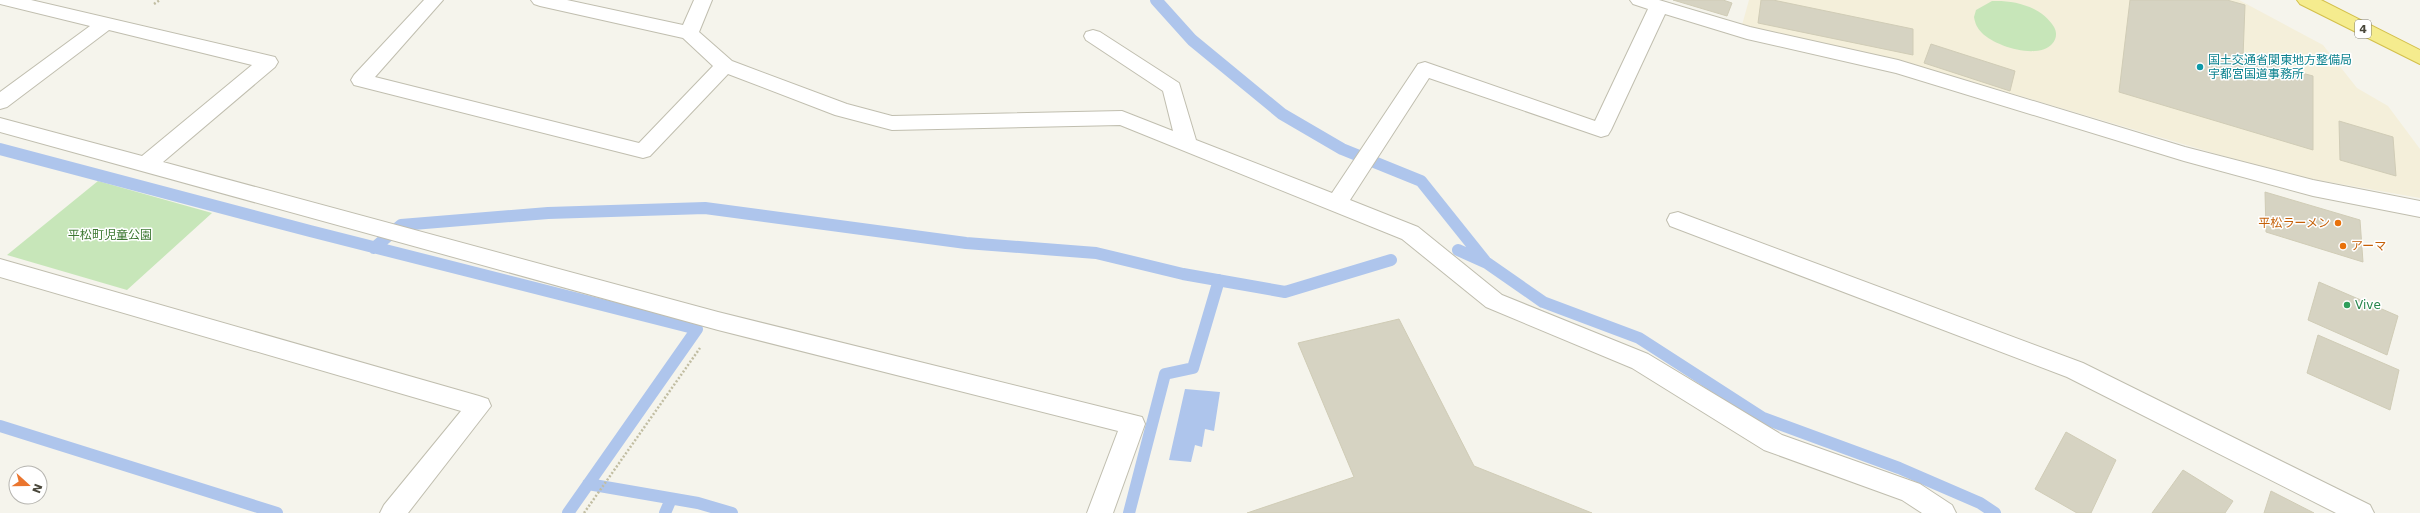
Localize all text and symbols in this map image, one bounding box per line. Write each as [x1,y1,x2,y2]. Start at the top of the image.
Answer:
road number: 4 [2355,20,2371,38]
place label: 国土交通省関東地方整備局 宇都宮国道事務所 [2208,53,2352,81]
marker: 国土交通省関東地方整備局 宇都宮国道事務所 [2195,62,2205,72]
place label: 平松ラーメン [2258,216,2330,230]
marker: 平松ラーメン [2333,218,2343,228]
park label: 平松町児童公園 [68,228,152,242]
place label: アーマ [2351,239,2386,253]
marker: アーマ [2338,241,2348,251]
place label: Vive [2355,298,2381,312]
marker: Vive [2342,300,2352,310]
north arrow [8,465,48,505]
text: N [29,482,45,495]

